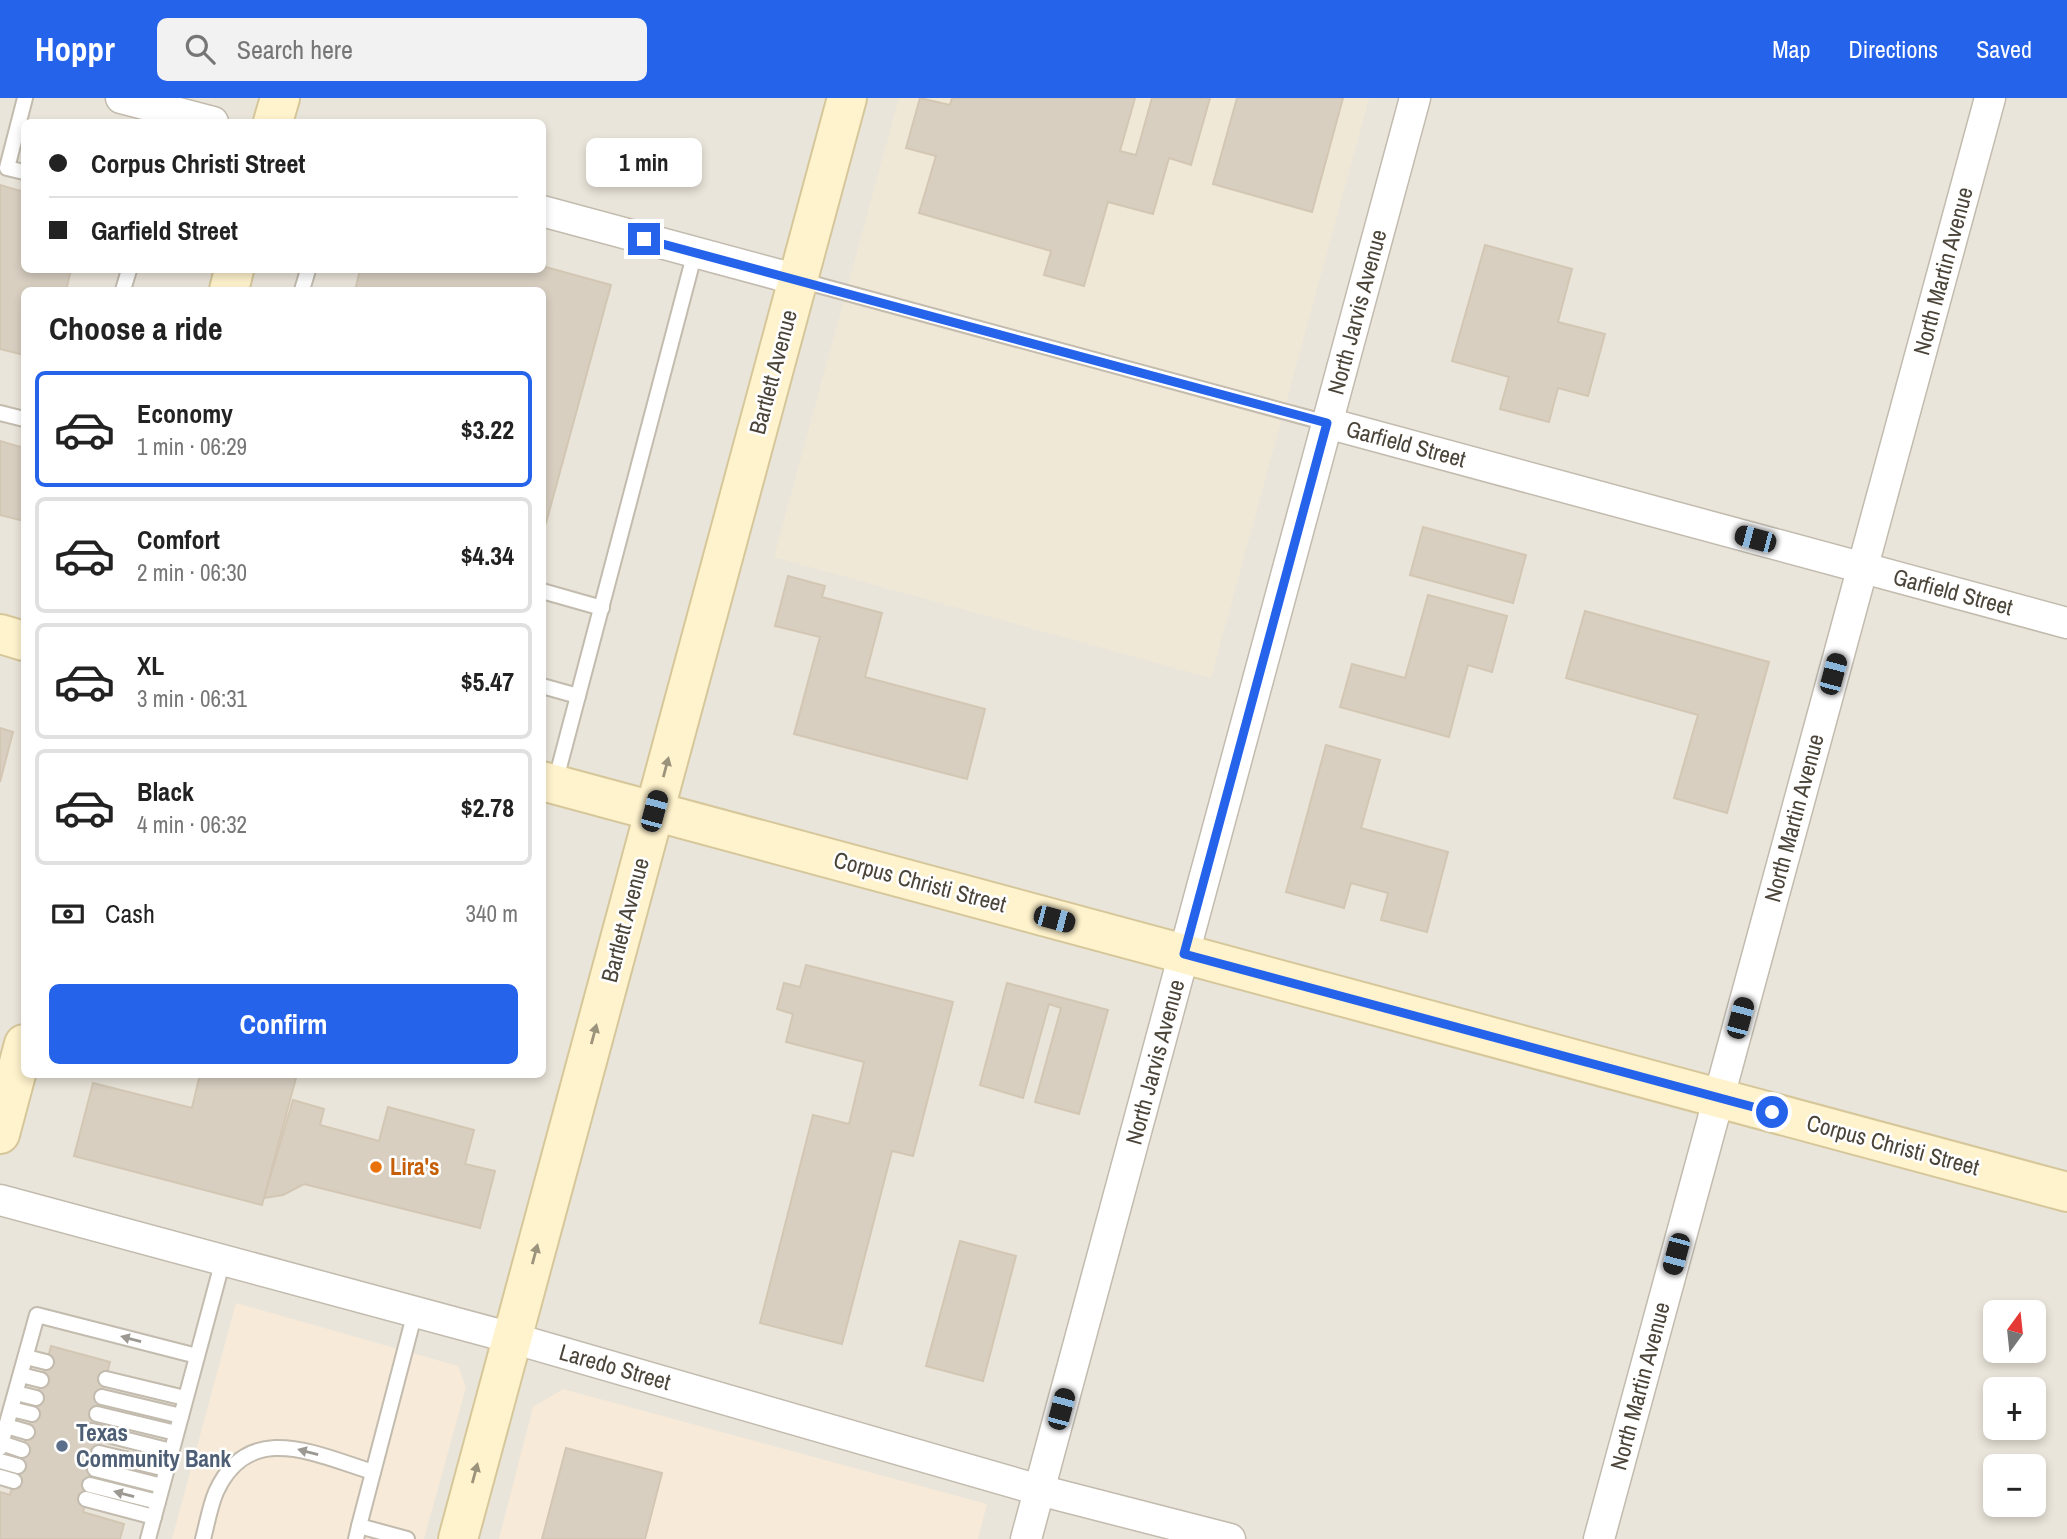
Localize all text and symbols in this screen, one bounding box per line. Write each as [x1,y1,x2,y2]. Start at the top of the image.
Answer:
search box [157,18,647,81]
text: Hoppr [35,27,115,71]
icon: search [181,30,219,68]
text: Search here [237,32,353,67]
text: Map [1772,33,1810,65]
text: Directions [1848,33,1938,65]
text: Saved [1976,33,2032,65]
callout: 1 min [586,138,702,186]
text: Corpus Christi Street [91,146,305,181]
text: 1 min [619,147,669,178]
street label: North Martin Avenue [1905,183,1980,358]
text: Garfield Street [91,213,238,248]
route end [628,223,660,255]
street label: North Jarvis Avenue [1320,226,1393,398]
street label: Bartlett Avenue [741,306,804,438]
text: Choose a ride [49,307,223,350]
text: Economy [137,396,233,431]
icon: car [53,398,116,461]
text: $3.22 [461,412,514,447]
street label: Garfield Street [1343,413,1469,474]
text: 1 min · 06:29 [137,431,247,462]
text: Comfort [137,522,220,557]
car [1732,523,1779,555]
icon: car [53,524,116,587]
text: $4.34 [461,538,514,573]
text: 2 min · 06:30 [137,557,247,588]
street label: Garfield Street [1890,561,2016,622]
text: XL [137,648,164,683]
icon: car [53,650,116,713]
car [1818,651,1849,697]
text: $5.47 [461,664,514,699]
text: 3 min · 06:31 [137,683,247,714]
street label: North Martin Avenue [1756,730,1831,905]
one-way arrow [661,756,672,778]
text: Black [137,774,194,809]
icon: car [53,776,116,839]
car [639,788,670,834]
text: $2.78 [461,790,514,825]
text: 4 min · 06:32 [137,809,247,840]
street label: Corpus Christi Street [831,844,1010,919]
street label: Bartlett Avenue [593,854,656,986]
icon: cash [49,895,87,933]
text: Cash [105,896,155,931]
text: 340 m [466,898,518,929]
car [1031,903,1078,935]
street label: North Jarvis Avenue [1118,976,1191,1148]
button: Confirm [49,984,518,1064]
car [1725,995,1756,1041]
one-way arrow [589,1023,600,1045]
route start [1756,1096,1788,1128]
street label: Corpus Christi Street [1804,1107,1983,1182]
place label: Lira's [390,1151,440,1182]
marker: Lira's [368,1159,384,1175]
car [1661,1231,1692,1277]
one-way arrow [530,1242,541,1264]
street label: North Martin Avenue [1602,1298,1677,1473]
north arrow [1983,1300,2046,1363]
map controls [1983,1300,2046,1517]
one-way arrow [119,1333,141,1344]
street label: Laredo Street [556,1336,674,1397]
button: + [1983,1377,2046,1440]
car [1046,1386,1077,1432]
place label: Texas Community Bank [76,1417,232,1474]
marker: Texas Community Bank [54,1438,70,1454]
one-way arrow [297,1447,318,1457]
button: − [1983,1454,2046,1517]
one-way arrow [471,1462,481,1483]
one-way arrow [113,1488,135,1499]

